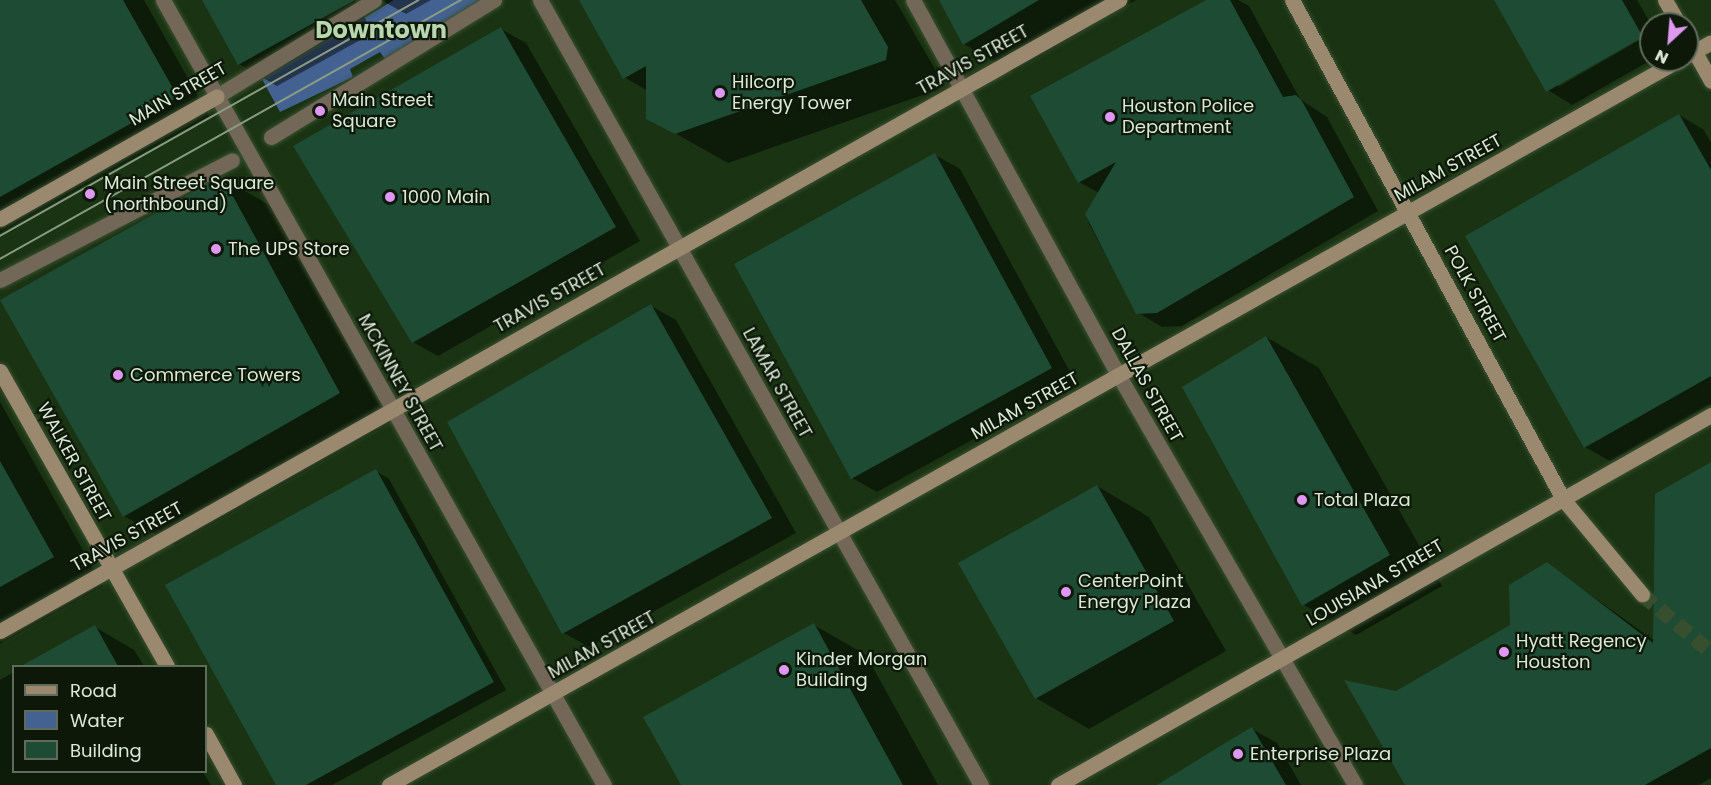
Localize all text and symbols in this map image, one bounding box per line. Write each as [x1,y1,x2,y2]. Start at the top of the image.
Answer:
north arrow [1639,12,1699,72]
district label: Downtown [315,16,447,44]
street label: TRAVIS STREET [913,20,1033,100]
text: N [1651,44,1672,70]
street label: MAIN STREET [125,57,231,131]
place label: Hilcorp Energy Tower [732,72,852,115]
marker: Hilcorp Energy Tower [713,86,727,100]
place label: Main Street Square [332,90,433,132]
place label: Houston Police Department [1122,96,1254,138]
marker: Main Street Square [313,104,327,118]
marker: Houston Police Department [1103,110,1117,124]
street label: MILAM STREET [1390,130,1506,206]
place label: Main Street Square (northbound) [104,173,274,216]
marker: Main Street Square (northbound) [81,185,99,203]
place label: 1000 Main [402,186,490,208]
marker: 1000 Main [383,190,397,204]
place label: The UPS Store [228,238,350,260]
marker: The UPS Store [209,242,223,256]
street label: POLK STREET [1440,242,1510,346]
street label: TRAVIS STREET [490,258,610,338]
street label: MCKINNEY STREET [353,310,447,456]
street label: LAMAR STREET [738,324,816,442]
street label: DALLAS STREET [1107,324,1187,446]
place label: Commerce Towers [130,364,301,386]
marker: Commerce Towers [111,368,125,382]
street label: MILAM STREET [967,368,1083,444]
street label: WALKER STREET [32,399,116,525]
place label: Total Plaza [1314,489,1411,511]
marker: Total Plaza [1295,493,1309,507]
street label: TRAVIS STREET [67,497,187,577]
street label: LOUISIANA STREET [1303,535,1447,631]
place label: CenterPoint Energy Plaza [1078,571,1191,614]
marker: CenterPoint Energy Plaza [1059,585,1073,599]
street label: MILAM STREET [544,607,660,683]
place label: Hyatt Regency Houston [1516,631,1647,674]
marker: Hyatt Regency Houston [1497,645,1511,659]
place label: Kinder Morgan Building [796,649,927,692]
marker: Kinder Morgan Building [777,663,791,677]
legend [12,665,207,773]
text: Road [70,678,117,703]
text: Water [70,708,124,733]
text: Building [70,738,142,763]
place label: Enterprise Plaza [1250,743,1391,765]
marker: Enterprise Plaza [1231,747,1245,761]

